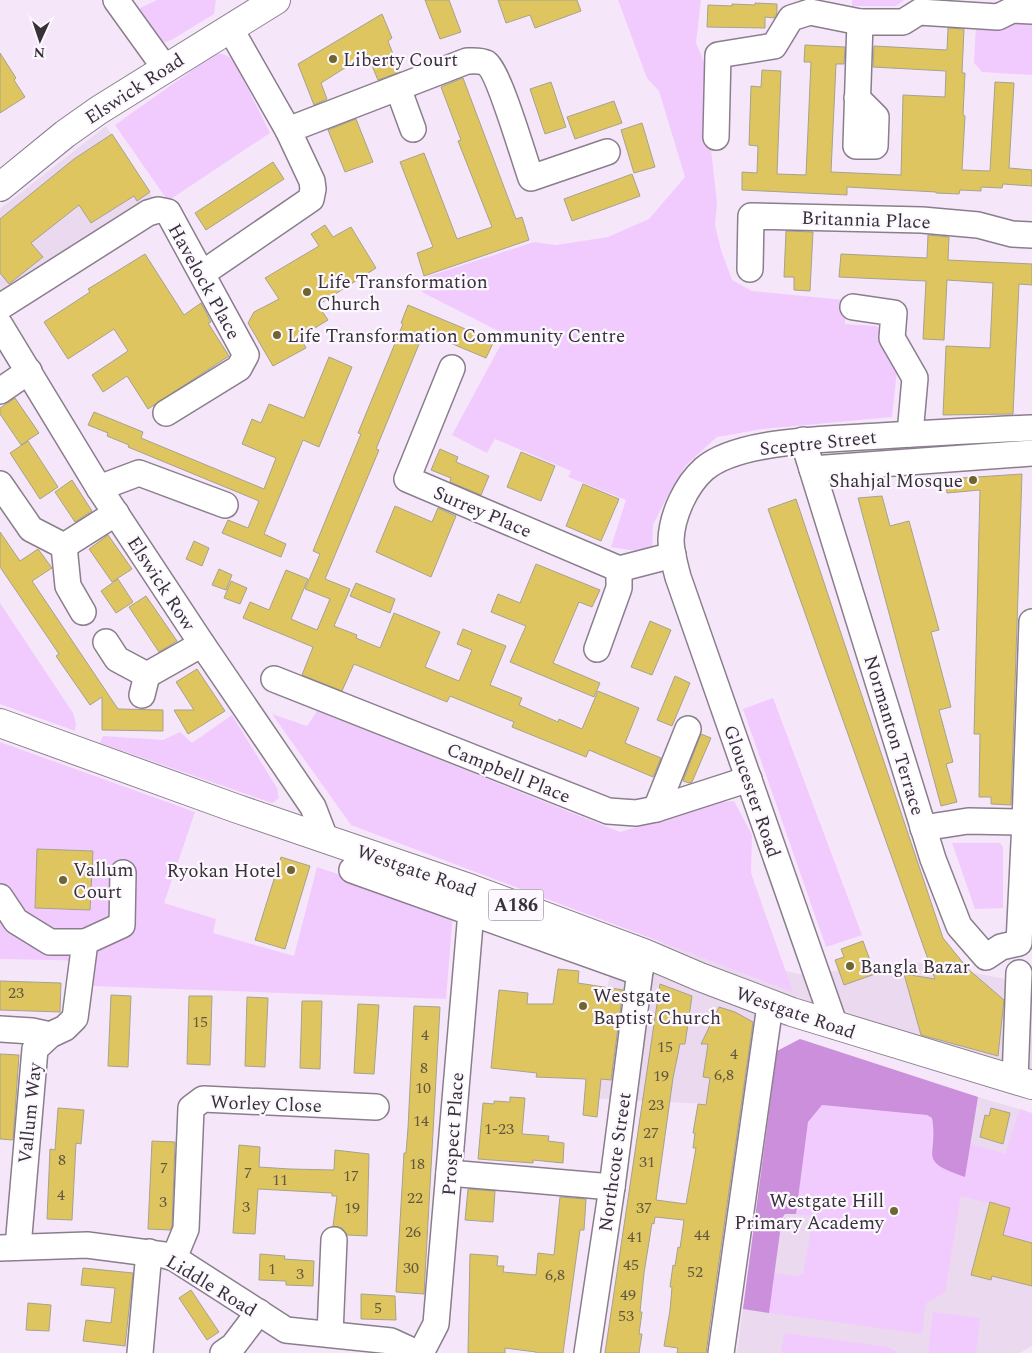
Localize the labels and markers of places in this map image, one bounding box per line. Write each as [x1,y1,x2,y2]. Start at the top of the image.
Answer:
place label: Liberty Court [343,46,458,75]
marker: Liberty Court [327,53,339,65]
place label: Life Transformation Church [317,268,488,319]
marker: Life Transformation Church [301,286,313,298]
place label: Life Transformation Community Centre [287,322,625,351]
marker: Life Transformation Community Centre [271,329,283,341]
place label: Shahjal Mosque [829,467,963,496]
marker: Shahjal Mosque [967,474,979,486]
place label: Vallum Court [73,856,133,907]
place label: Ryokan Hotel [166,857,281,886]
marker: Ryokan Hotel [285,864,297,876]
marker: Vallum Court [57,874,69,886]
place label: Bangla Bazar [860,953,971,982]
marker: Bangla Bazar [844,960,856,972]
place label: Westgate Baptist Church [593,982,721,1033]
marker: Westgate Baptist Church [577,1000,589,1012]
place label: Westgate Hill Primary Academy [734,1187,885,1238]
marker: Westgate Hill Primary Academy [888,1205,900,1217]

